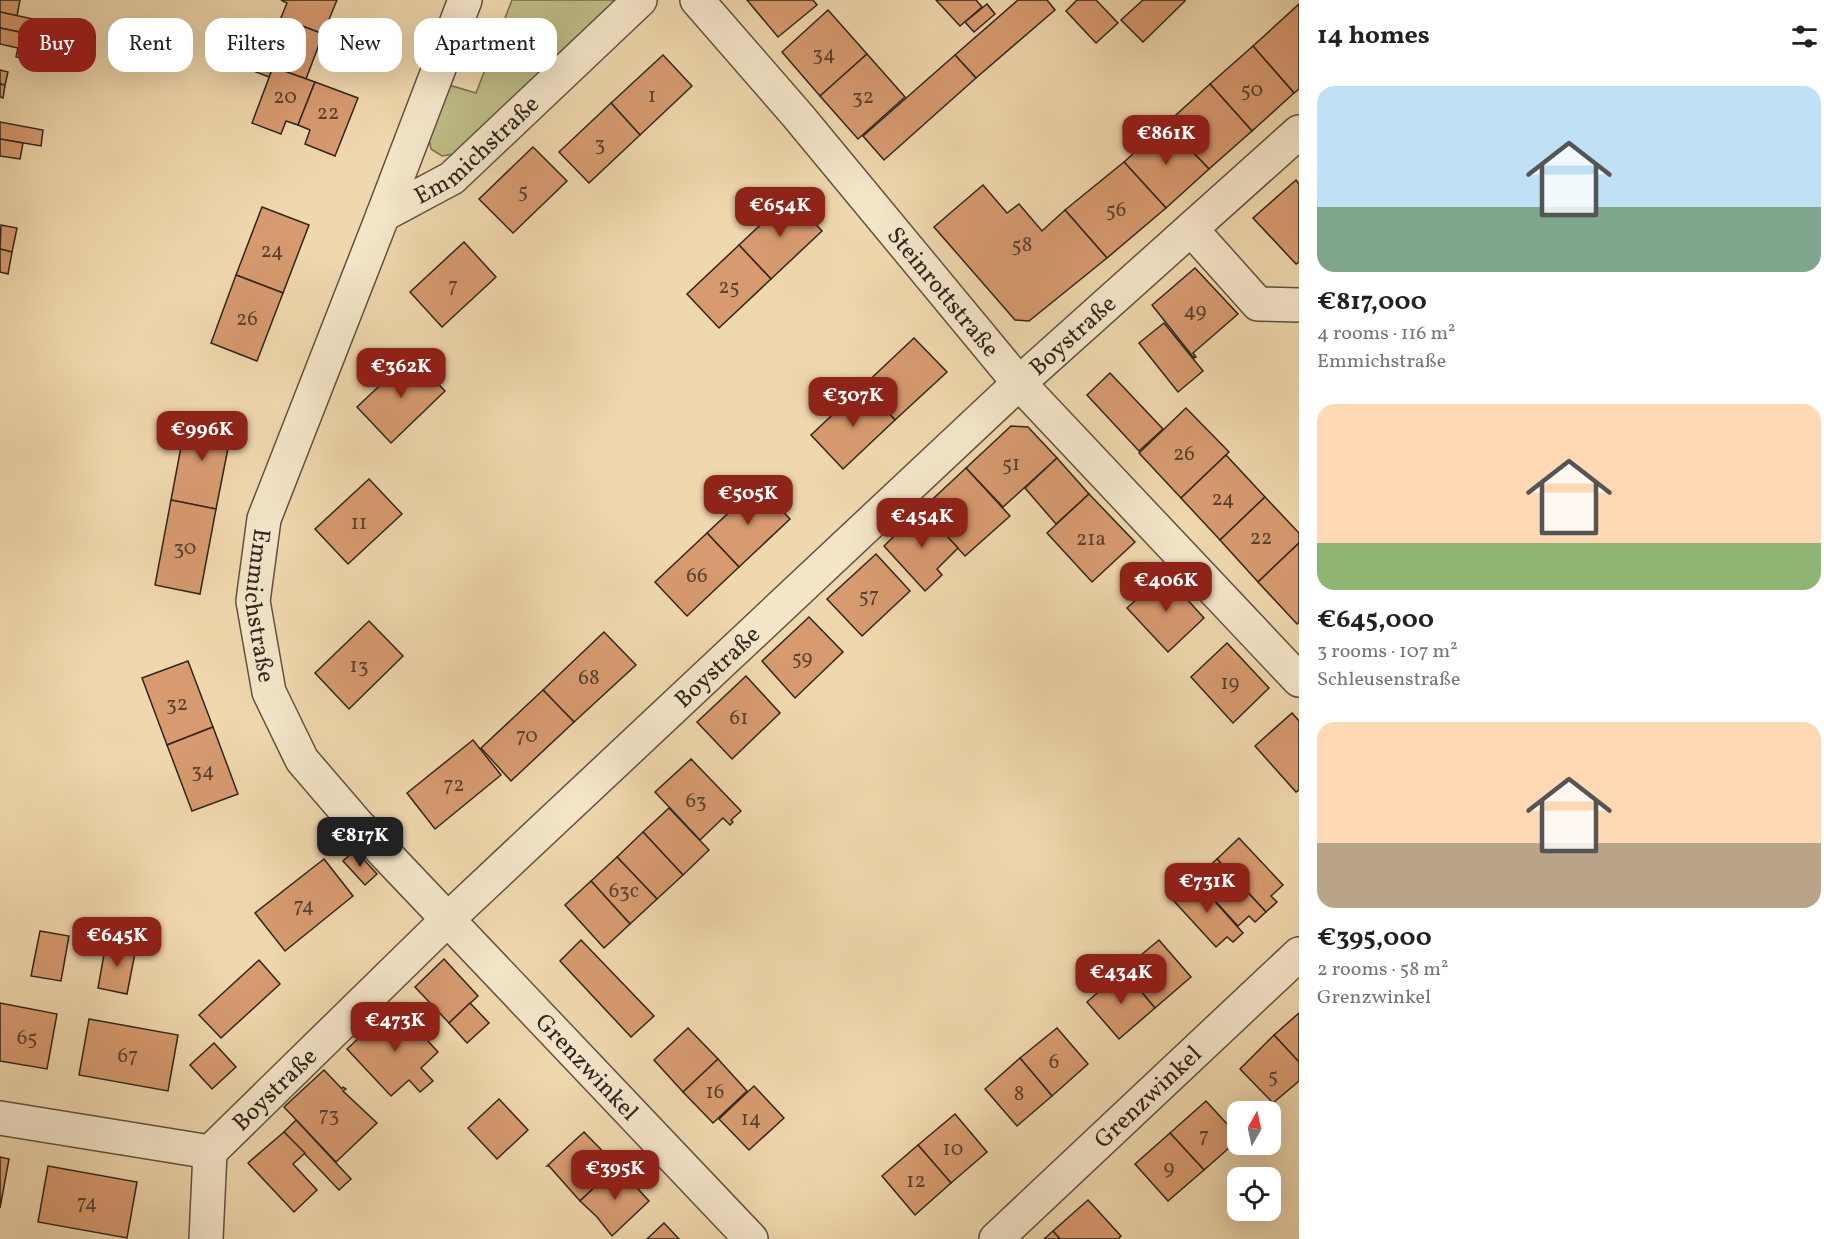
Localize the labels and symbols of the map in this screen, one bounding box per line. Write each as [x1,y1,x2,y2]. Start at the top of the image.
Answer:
house number: 34 [812,40,836,69]
house number: 50 [1241,76,1263,105]
house number: 1 [648,82,656,111]
house number: 20 [273,83,297,112]
house number: 32 [852,83,874,112]
street label: Emmichstraße [409,89,548,214]
house number: 22 [317,99,339,128]
pin: €861K [1124,115,1208,166]
house number: 3 [595,130,605,159]
house number: 5 [518,177,528,206]
pin: €654K [738,187,822,238]
house number: 56 [1106,196,1126,225]
street label: Steinrottstraße [878,220,1006,366]
house number: 58 [1012,231,1032,260]
house number: 24 [260,237,284,266]
house number: 7 [448,272,458,301]
house number: 25 [718,273,740,302]
street label: Boystraße [1023,288,1125,385]
house number: 49 [1184,297,1207,326]
house number: 26 [236,305,258,334]
pin: €362K [359,348,443,399]
pin: €307K [811,377,895,428]
pin: €996K [160,411,244,462]
house number: 26 [1173,440,1195,469]
house number: 51 [1002,450,1020,479]
pin: €505K [706,475,790,526]
house number: 24 [1211,485,1235,514]
pin: €454K [880,498,964,549]
house number: 11 [351,509,367,538]
house number: 22 [1250,524,1272,553]
house number: 21a [1076,525,1106,554]
street label: Emmichstraße [234,526,282,685]
house number: 30 [174,534,196,563]
house number: 66 [686,562,708,591]
pin: €406K [1124,562,1208,613]
house number: 57 [859,582,879,611]
street label: Boystraße [668,619,769,717]
house number: 59 [792,644,812,673]
house number: 13 [350,652,368,681]
house number: 68 [578,664,600,693]
house number: 19 [1220,669,1240,698]
house number: 32 [166,690,188,719]
house number: 61 [730,704,748,733]
house number: 70 [516,722,538,751]
house number: 34 [191,757,215,786]
house number: 72 [443,771,465,800]
house number: 63 [685,787,707,816]
pin: €817K [318,817,402,868]
pin: €731K [1165,863,1249,914]
house number: 63c [609,877,639,906]
house number: 74 [294,892,314,921]
pin: €645K [75,917,159,968]
pin: €434K [1079,954,1163,1005]
pin: €473K [353,1002,437,1053]
street label: Grenzwinkel [526,1007,645,1129]
house number: 65 [17,1024,37,1053]
street label: Grenzwinkel [1087,1039,1210,1157]
street label: Boystraße [226,1041,326,1140]
house number: 67 [118,1042,138,1071]
house number: 6 [1049,1048,1059,1077]
house number: 5 [1268,1062,1278,1091]
house number: 16 [706,1078,724,1107]
house number: 8 [1014,1080,1024,1109]
house number: 73 [319,1101,339,1130]
north arrow [1227,1101,1281,1155]
house number: 14 [741,1105,761,1134]
house number: 7 [1199,1122,1209,1151]
house number: 10 [943,1135,963,1164]
pin: €395K [573,1150,657,1201]
house number: 9 [1164,1154,1175,1183]
house number: 12 [906,1167,926,1196]
house number: 74 [77,1189,97,1218]

